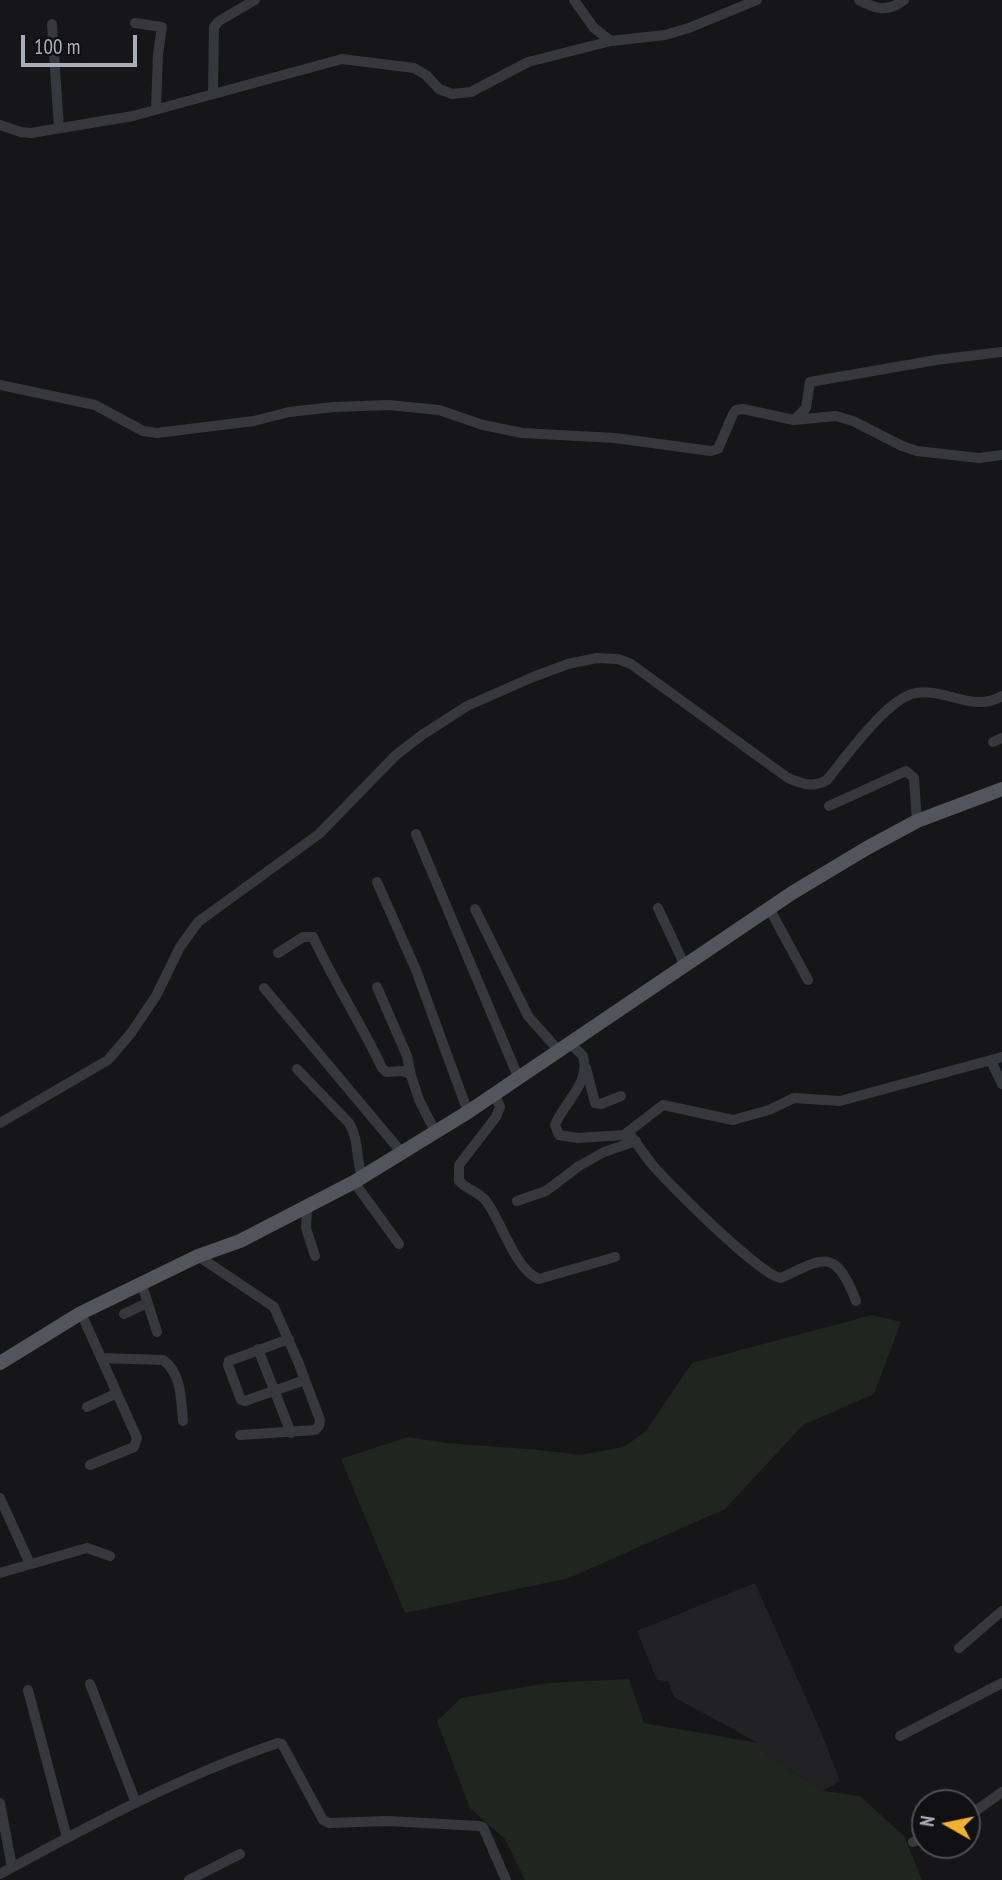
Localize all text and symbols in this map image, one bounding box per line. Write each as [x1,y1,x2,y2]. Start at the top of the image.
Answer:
scale bar [24,21,140,65]
text: 100 m [34,33,80,60]
north arrow [911,1789,981,1859]
text: N [915,1814,940,1828]

